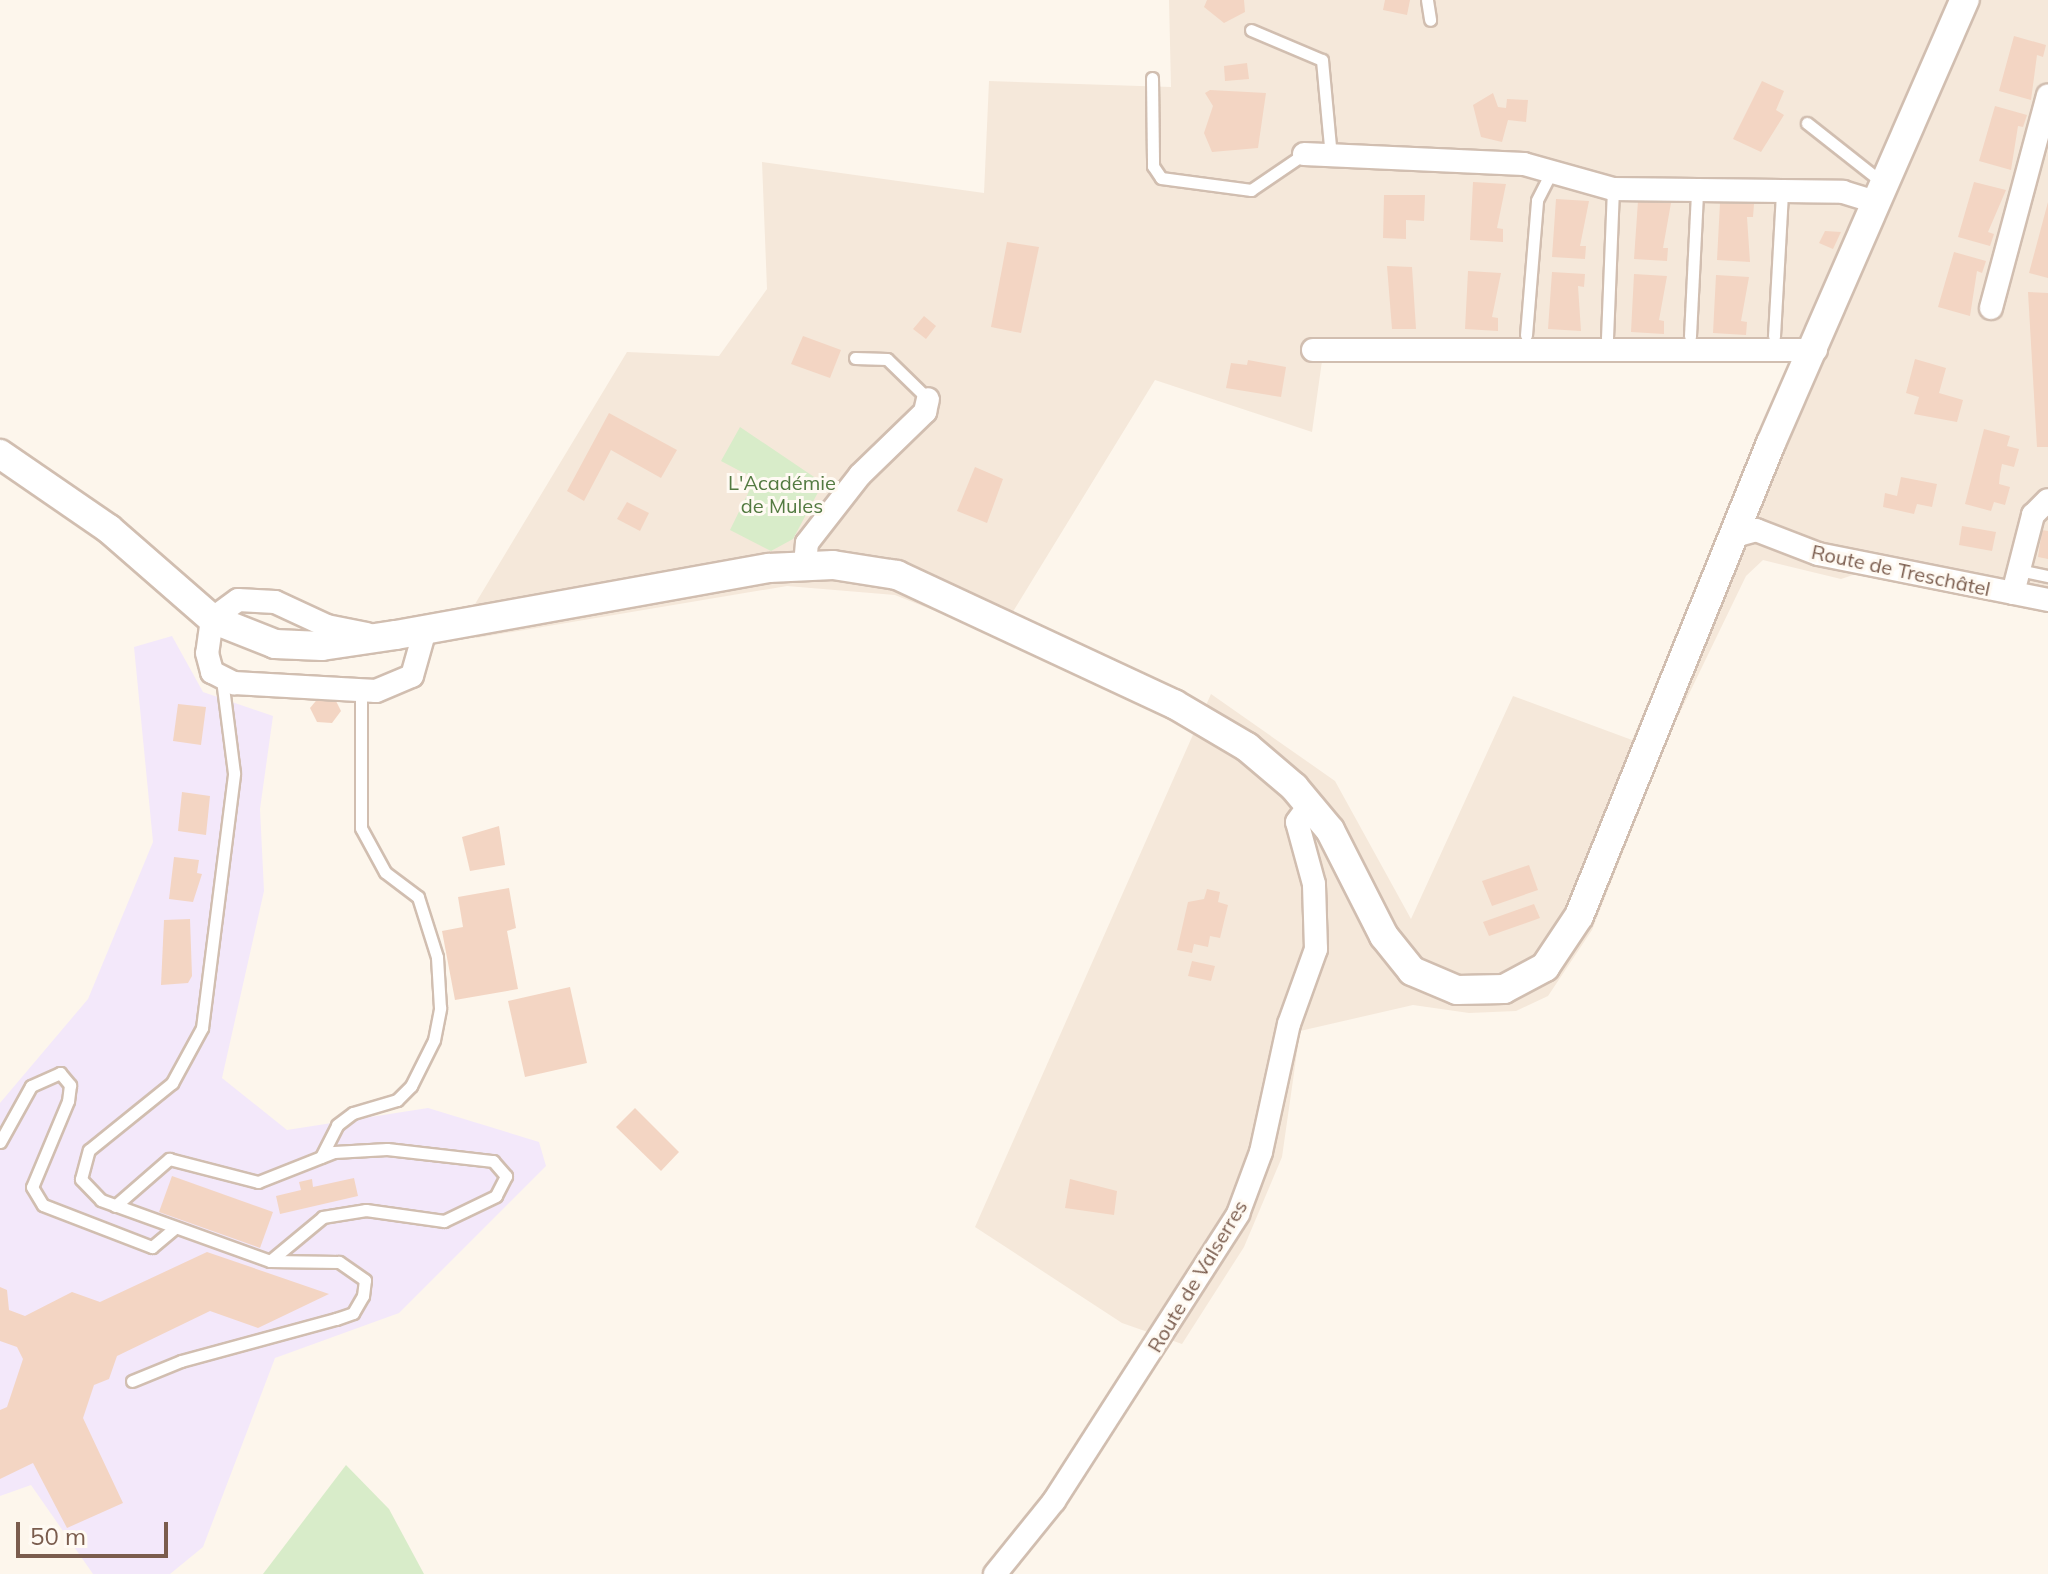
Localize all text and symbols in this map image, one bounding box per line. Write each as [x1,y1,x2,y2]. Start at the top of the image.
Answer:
park label: L'Académie de Mules [728,470,836,517]
street label: Route de Treschâtel [1809,539,1993,601]
street label: Route de Valserres [1142,1196,1252,1356]
scale bar [20,1506,172,1556]
text: 50 m [30,1521,86,1551]

